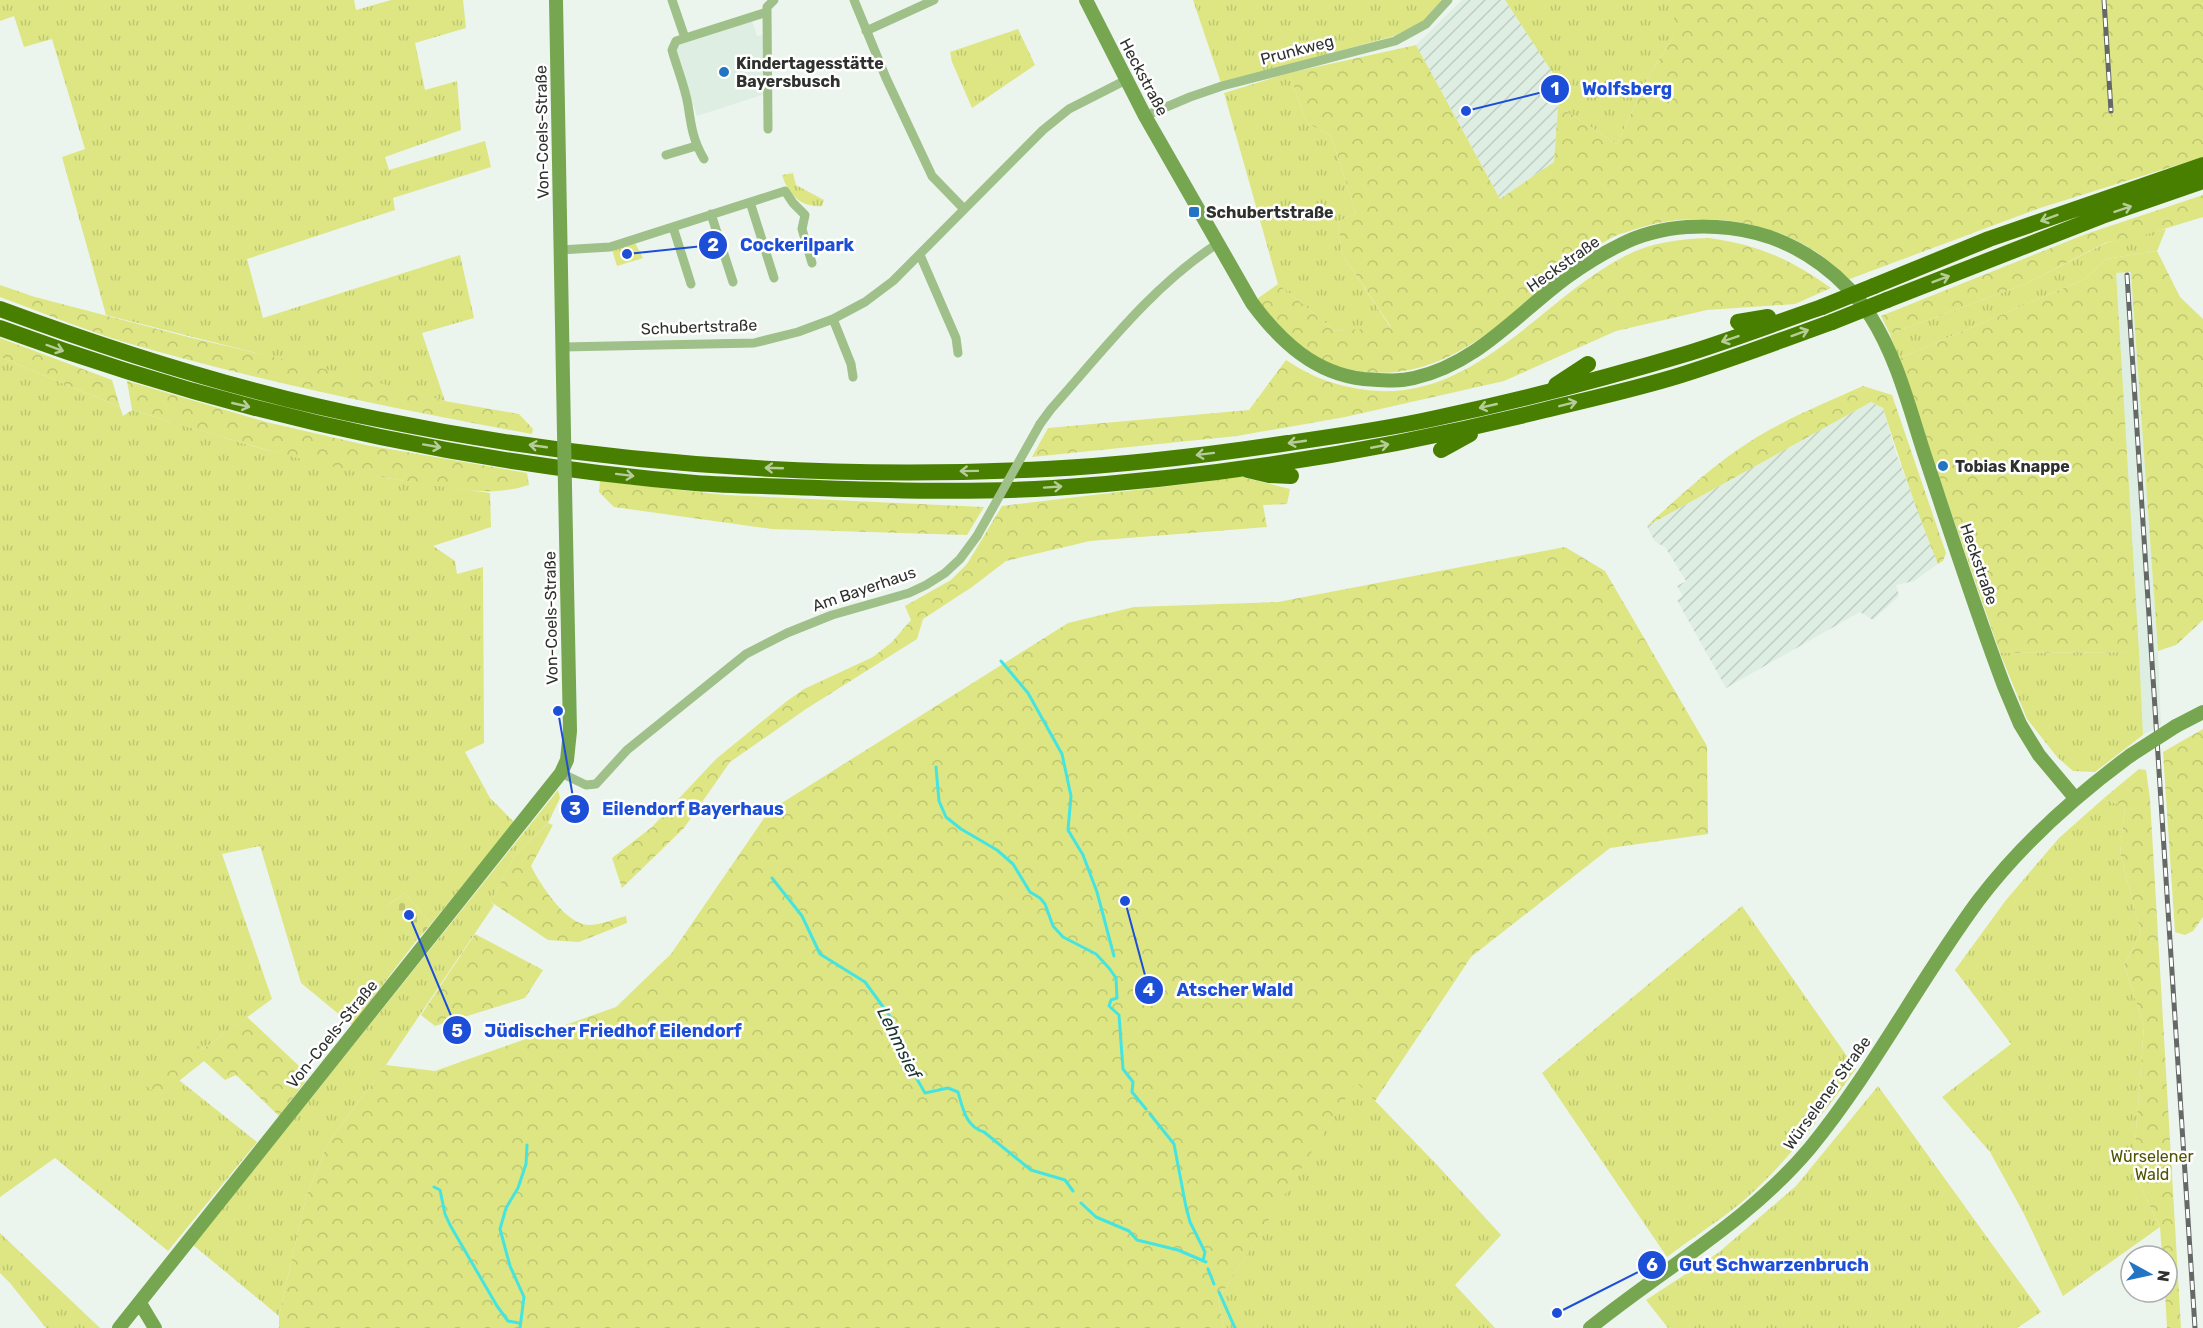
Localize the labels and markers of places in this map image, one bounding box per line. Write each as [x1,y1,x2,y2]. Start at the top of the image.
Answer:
place label: Kindertagesstätte Bayersbusch [736,54,884,91]
marker: Kindertagesstätte Bayersbusch [717,65,731,79]
callout: Wolfsberg [1540,71,1684,107]
place label: Schubertstraße [1206,203,1334,222]
marker: Schubertstraße [1187,205,1201,219]
callout: Cockerilpark [698,227,866,263]
place label: Tobias Knappe [1955,457,2070,476]
marker: Tobias Knappe [1936,459,1950,473]
callout: Eilendorf Bayerhaus [560,791,796,827]
callout: Atscher Wald [1134,972,1305,1008]
callout: Jüdischer Friedhof Eilendorf [442,1012,754,1048]
callout: Gut Schwarzenbruch [1637,1247,1881,1283]

